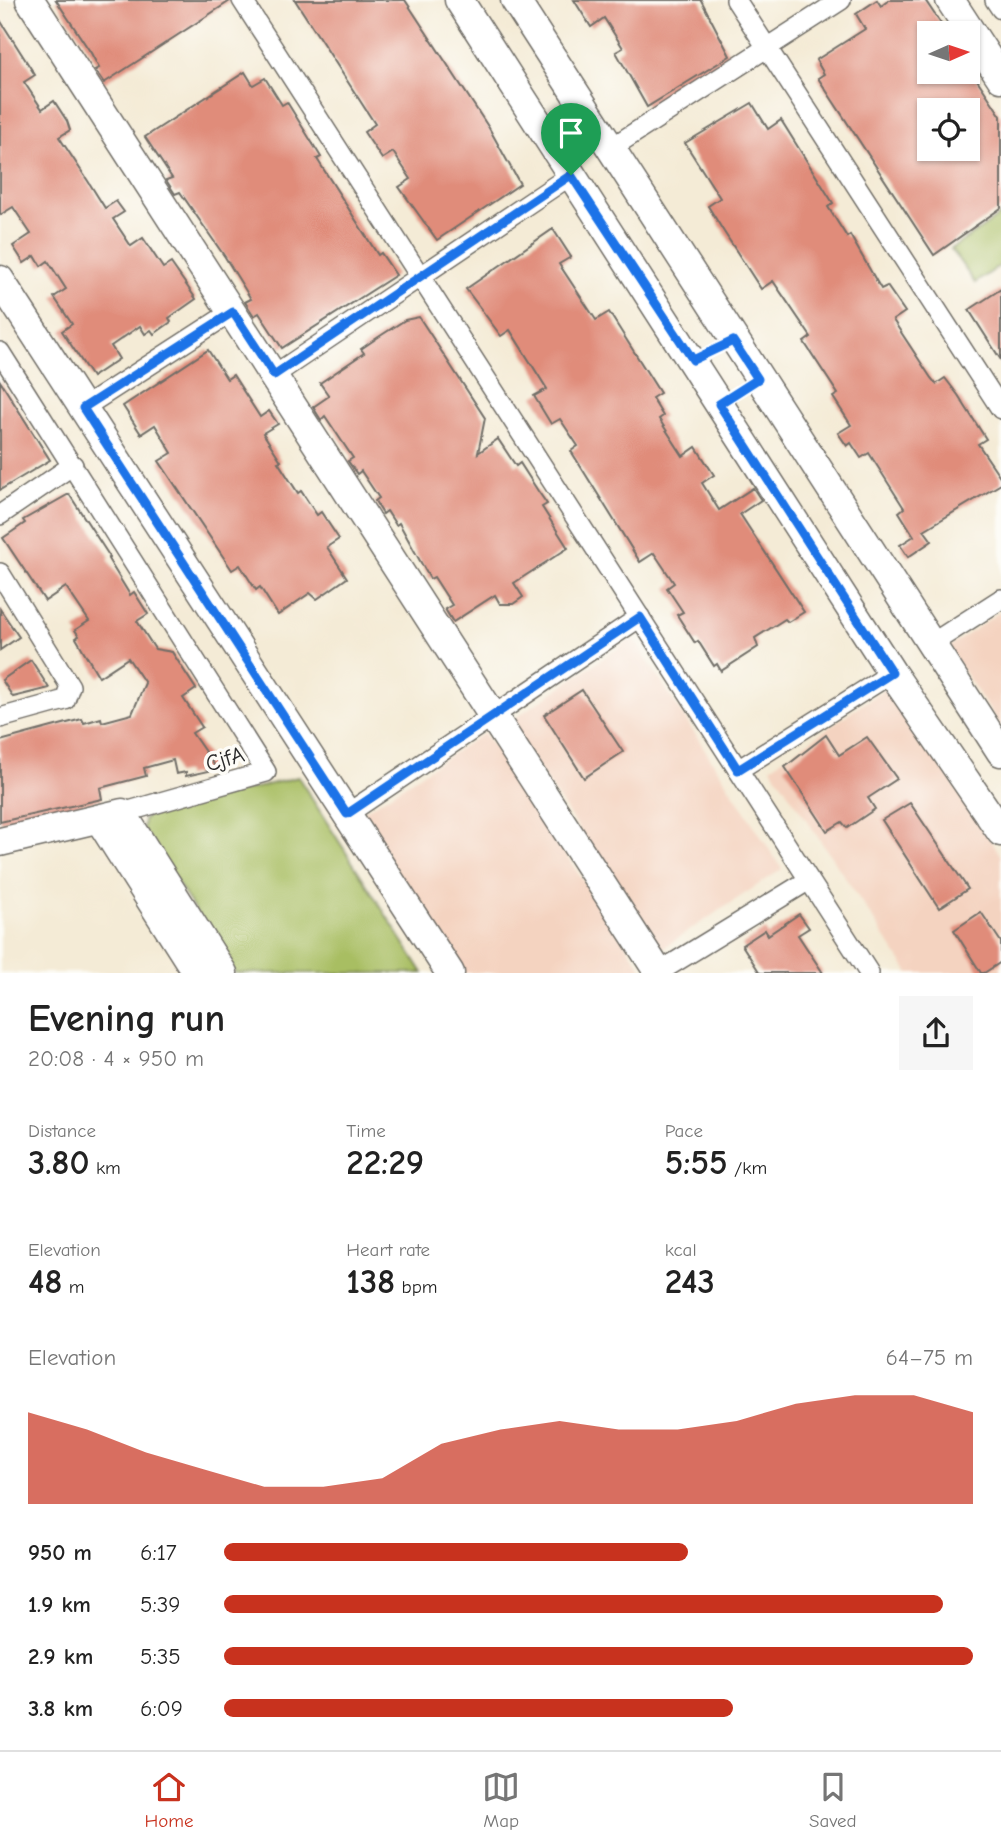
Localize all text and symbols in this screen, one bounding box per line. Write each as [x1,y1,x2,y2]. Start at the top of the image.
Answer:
north arrow [917,21,980,84]
map controls [917,21,980,161]
button: locate [917,98,980,161]
pin [541,103,601,175]
icon: arrive [552,114,590,152]
street label: CjfA [202,741,248,777]
button: share [899,996,973,1070]
text: Evening run [28,997,225,1041]
text: 20:08 · 4 × 950 m [28,1045,204,1072]
text: Distance [28,1120,96,1142]
text: Time [346,1120,386,1142]
text: Pace [665,1120,703,1142]
text: 3.80 [28,1142,90,1183]
text: 22:29 [346,1142,424,1183]
text: 5:55 [665,1142,728,1183]
text: km [90,1157,121,1179]
text: /km [728,1157,767,1179]
text: Elevation [28,1239,101,1261]
text: Heart rate [346,1239,430,1261]
text: kcal [665,1239,697,1261]
text: 48 [28,1261,62,1302]
text: 138 [346,1261,395,1302]
text: 243 [665,1261,715,1302]
text: m [62,1276,84,1298]
text: bpm [395,1276,438,1298]
text: Elevation [28,1344,116,1371]
text: 64–75 m [886,1344,973,1371]
text: 950 m [28,1539,92,1566]
text: 6:17 [140,1539,177,1566]
text: 1.9 km [28,1591,91,1618]
text: 5:39 [140,1591,180,1618]
text: 2.9 km [28,1643,93,1670]
text: 5:35 [140,1643,181,1670]
text: 3.8 km [28,1695,93,1722]
text: 6:09 [140,1695,183,1722]
tab: Home [144,1768,193,1832]
tab: Map [482,1768,520,1832]
tab: Saved [809,1768,857,1832]

